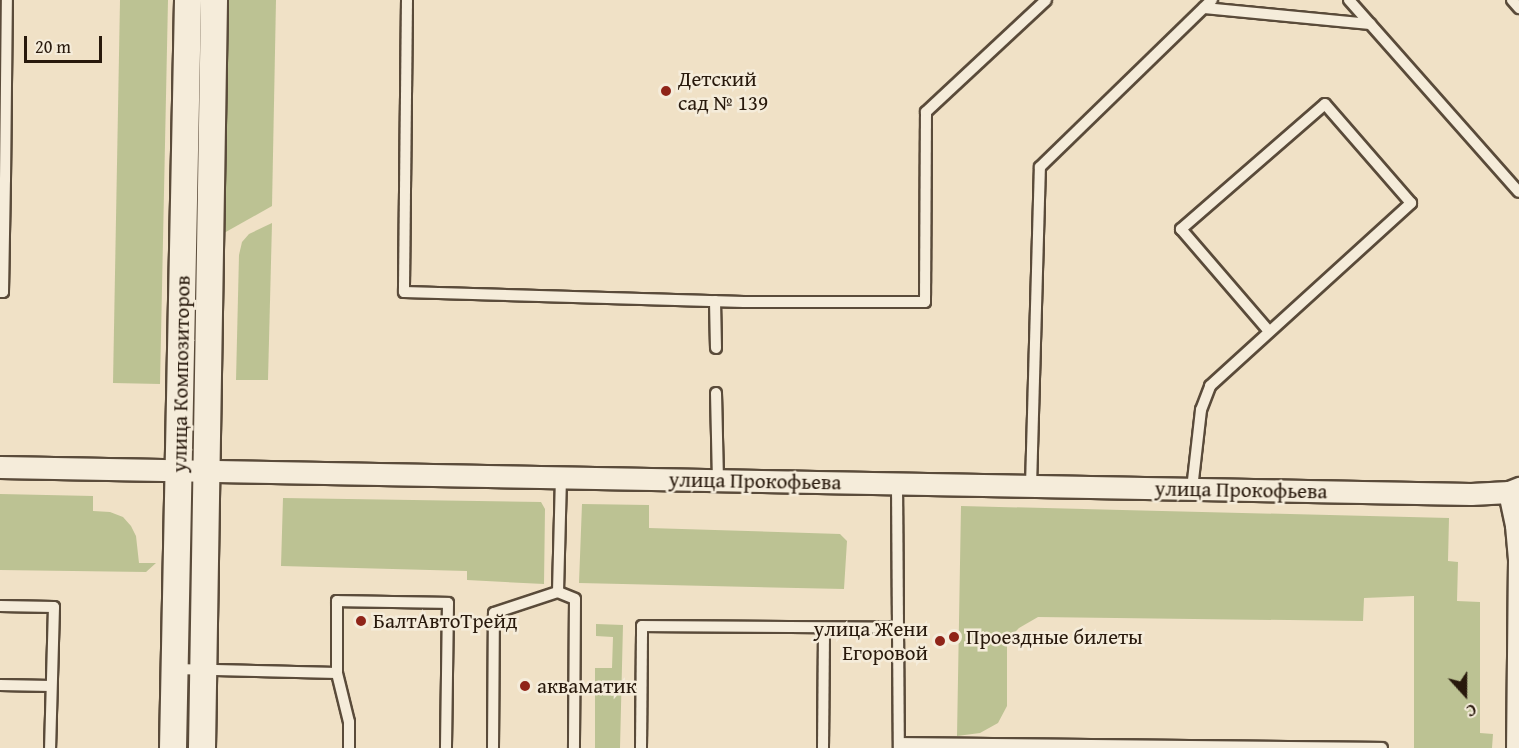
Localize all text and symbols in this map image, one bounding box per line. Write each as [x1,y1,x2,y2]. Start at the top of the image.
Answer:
scale bar [27,24,105,62]
text: 20 m [35,33,71,60]
place label: Детский сад № 139 [678,66,768,116]
marker: Детский сад № 139 [659,84,673,98]
street label: улица Композиторов [167,275,195,473]
street label: улица Прокофьева [668,467,842,495]
street label: улица Прокофьева [1154,476,1328,504]
place label: БалтАвтоТрейд [373,608,517,634]
marker: БалтАвтоТрейд [354,614,368,628]
place label: улица Жени Егоровой [814,616,928,666]
place label: Проездные билеты [966,624,1143,650]
marker: Проездные билеты [947,630,961,644]
marker: улица Жени Егоровой [933,634,947,648]
north arrow [1435,664,1495,724]
place label: акваматик [537,673,637,699]
marker: акваматик [518,679,532,693]
text: С [1463,698,1480,724]

